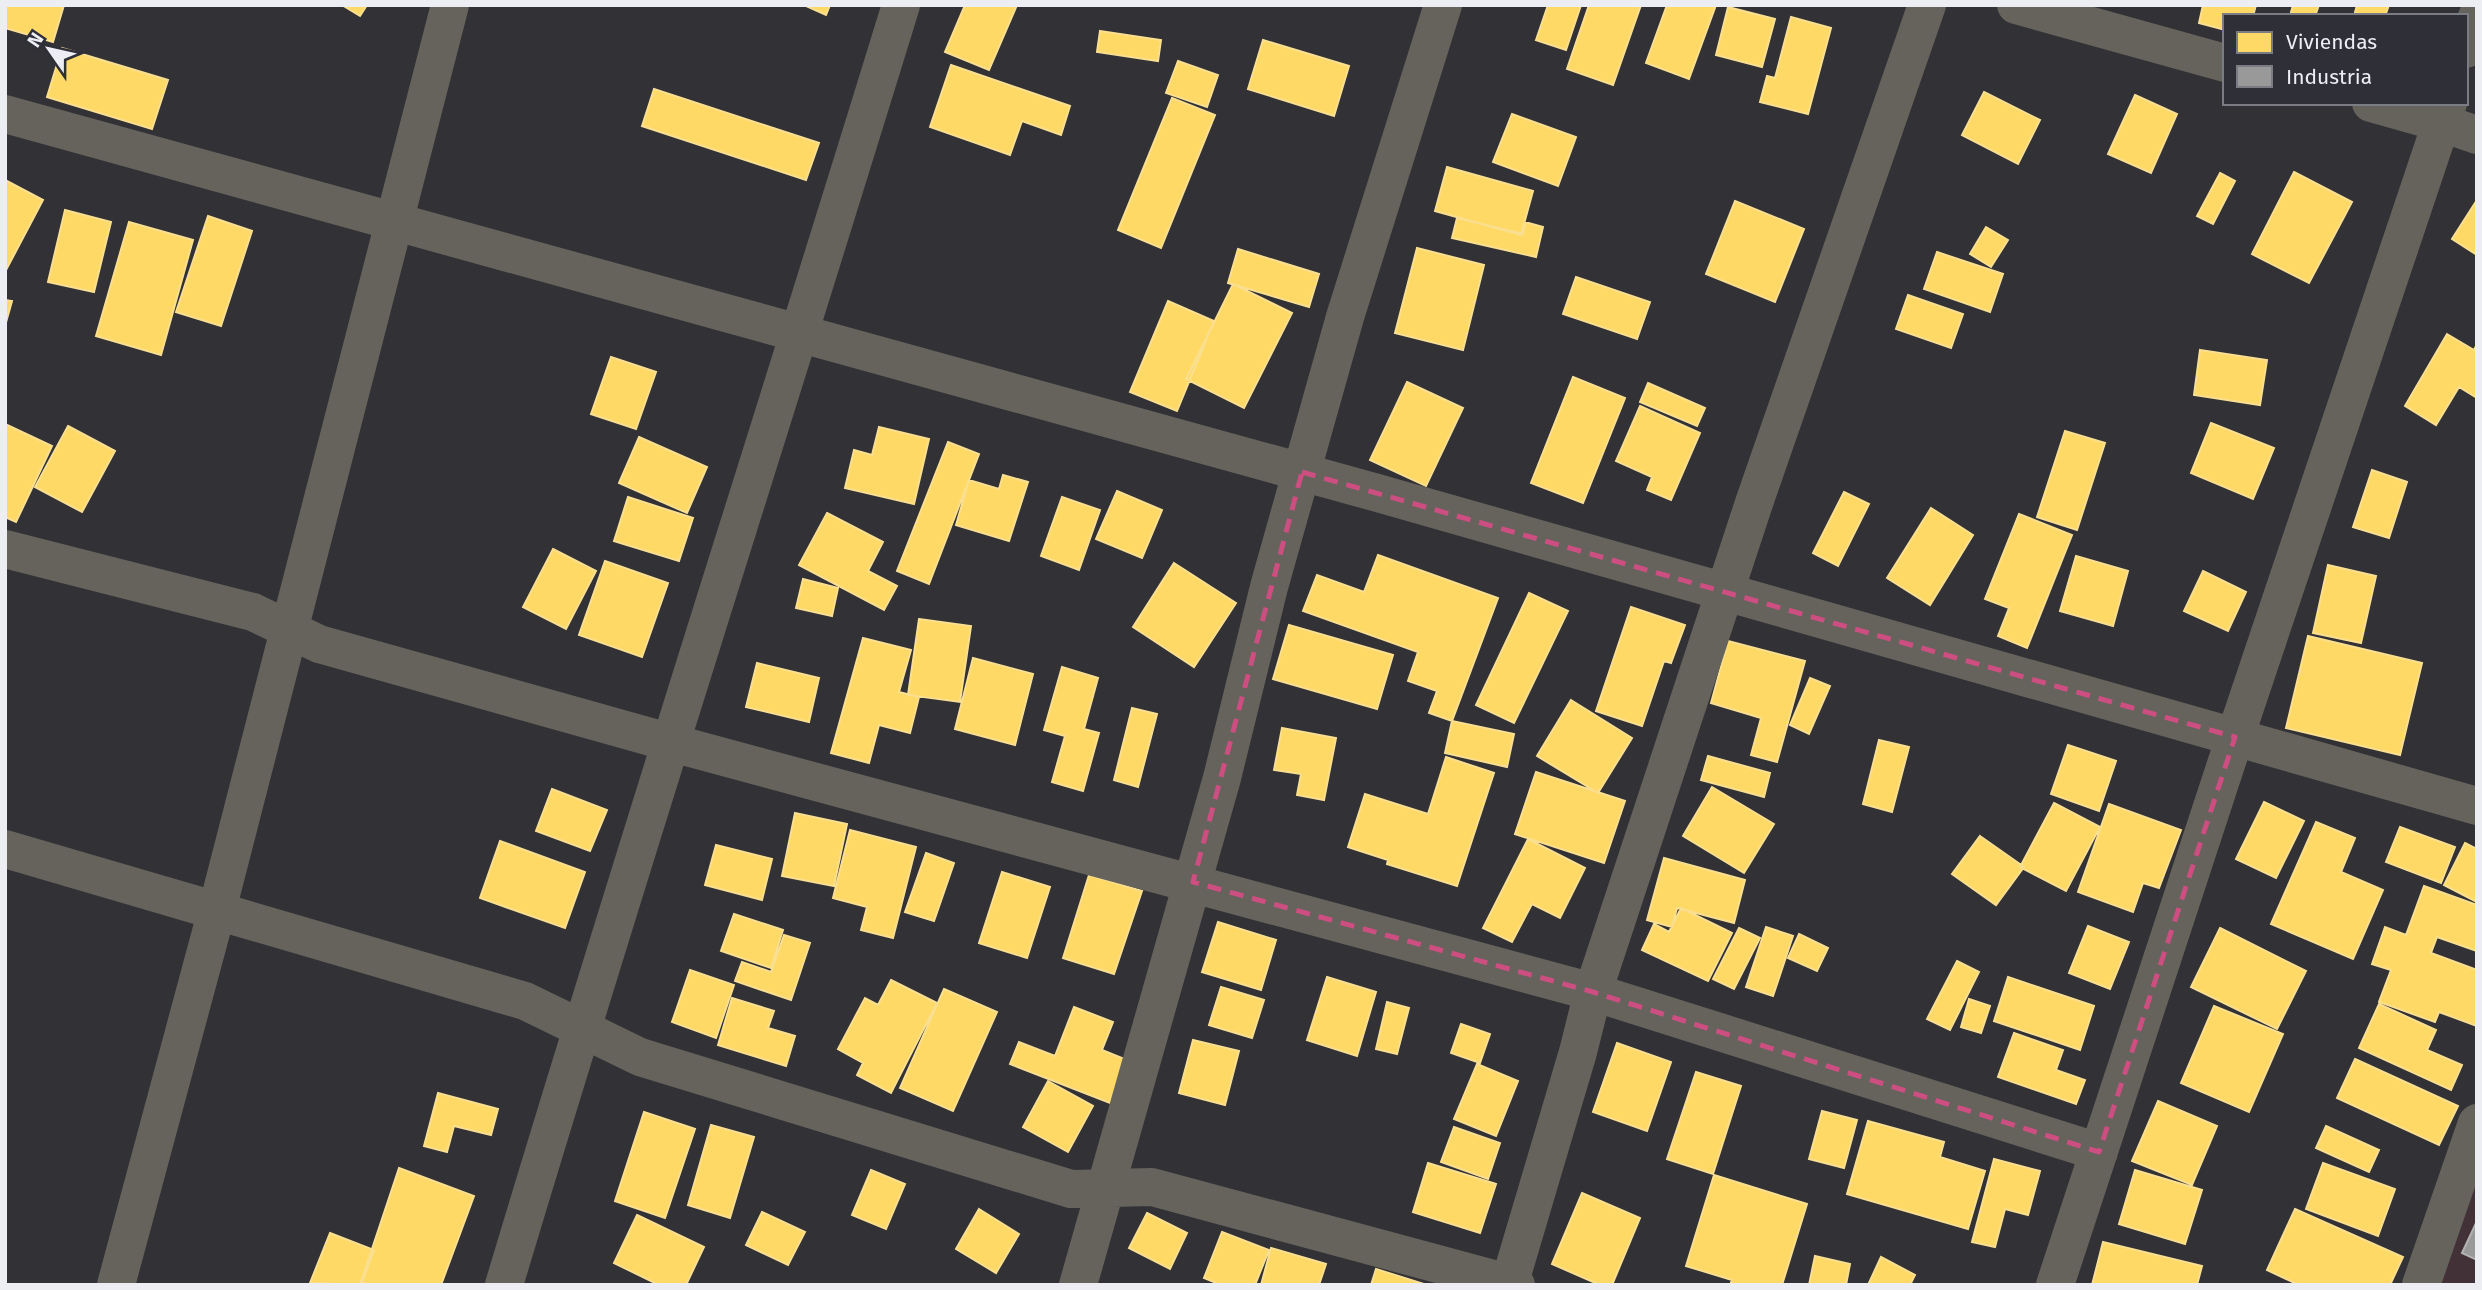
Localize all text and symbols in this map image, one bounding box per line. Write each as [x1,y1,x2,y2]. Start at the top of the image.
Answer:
north arrow [14,14,84,84]
legend [2223,14,2468,105]
text: N [22,28,48,51]
text: Viviendas [2286,29,2377,55]
text: Industria [2286,64,2372,90]

